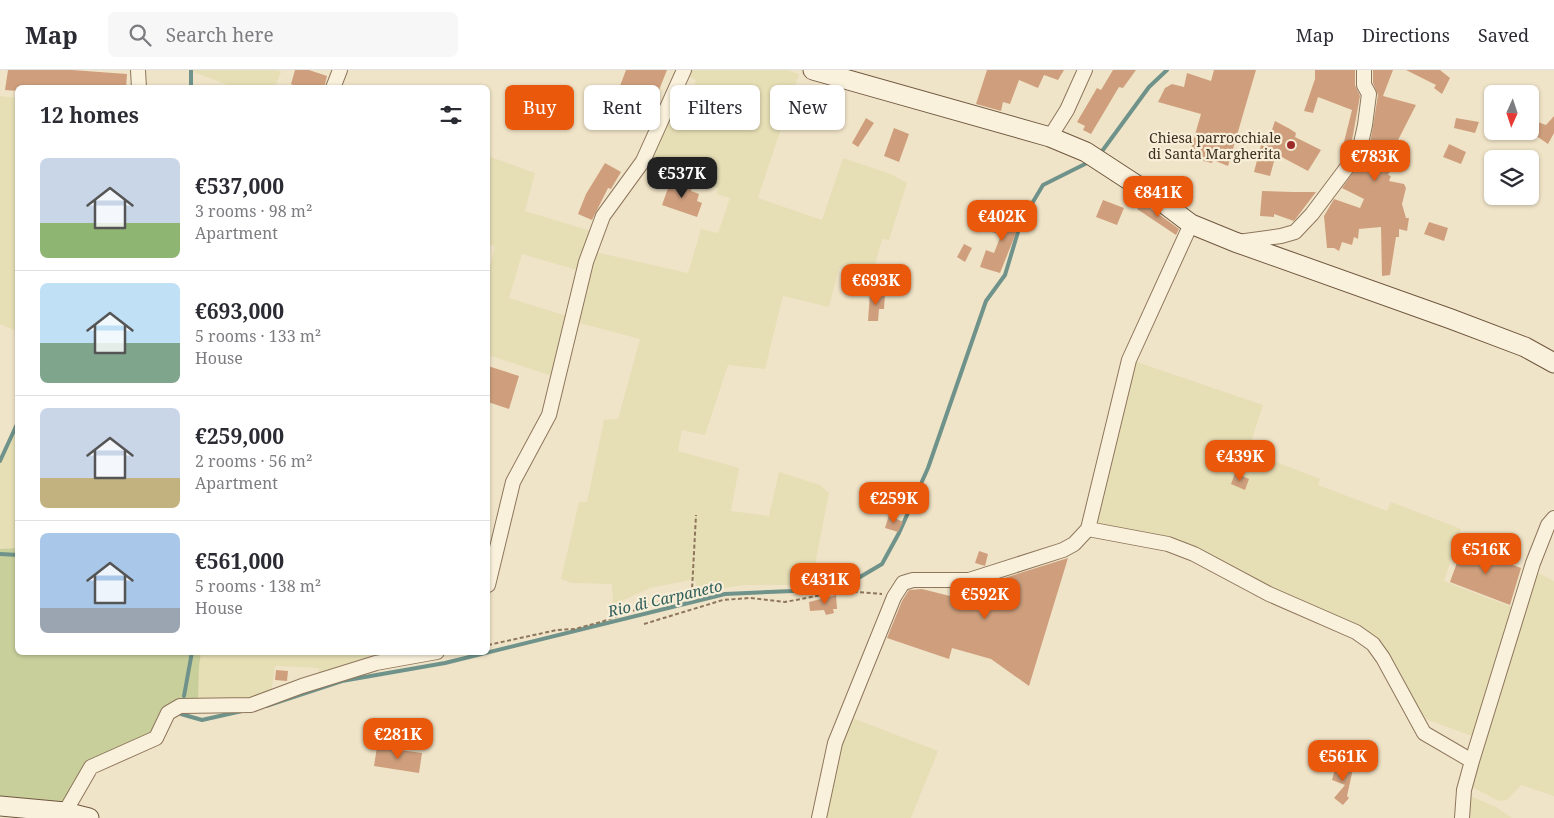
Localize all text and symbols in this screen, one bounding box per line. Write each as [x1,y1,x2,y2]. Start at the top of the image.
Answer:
search box [108,12,458,57]
text: Map [25,18,78,51]
icon: search [126,21,154,49]
text: Search here [166,22,274,48]
text: Map [1296,23,1334,47]
text: Directions [1362,23,1450,47]
text: Saved [1478,23,1529,47]
chip: Buy [505,85,574,130]
chip: Rent [584,85,660,130]
chip: Filters [670,85,760,130]
chip: New [770,85,845,130]
north arrow [1484,85,1539,140]
map controls [1484,85,1539,205]
text: 12 homes [40,101,139,129]
icon: filters [437,101,465,129]
place label: Chiesa parrocchiale di Santa Margherita [1148,128,1281,163]
marker: Chiesa parrocchiale di Santa Margherita [1285,139,1297,151]
pin: €783K [1340,140,1410,182]
text: €783K [1351,145,1399,167]
button: layers [1484,150,1539,205]
pin: €537K [647,156,717,199]
text: €537K [658,162,706,184]
text: €537,000 [195,172,284,200]
pin: €841K [1123,176,1193,218]
icon: home [80,178,140,238]
text: €841K [1134,181,1182,203]
text: 3 rooms · 98 m² [195,200,312,222]
pin: €402K [967,200,1037,242]
text: €402K [978,205,1026,227]
text: Apartment [195,222,278,244]
pin: €693K [841,264,911,306]
text: €693K [852,269,900,291]
text: €693,000 [195,297,284,325]
icon: home [80,303,140,363]
text: 5 rooms · 133 m² [195,325,321,347]
text: House [195,347,243,369]
text: €259,000 [195,422,284,450]
icon: home [80,428,140,488]
pin: €439K [1205,440,1275,482]
text: €439K [1216,445,1264,467]
text: 2 rooms · 56 m² [195,450,312,472]
text: Apartment [195,472,278,494]
pin: €259K [859,482,929,524]
text: €259K [870,487,918,509]
pin: €516K [1451,532,1521,575]
text: €516K [1462,538,1510,560]
text: €561,000 [195,547,284,575]
icon: home [80,553,140,613]
pin: €431K [790,562,860,605]
text: €431K [801,568,849,590]
text: 5 rooms · 138 m² [195,575,321,597]
water label: Rio di Carpaneto [605,575,724,621]
pin: €592K [950,578,1020,620]
text: €592K [961,583,1009,605]
text: House [195,597,243,619]
pin: €281K [363,718,433,760]
text: €281K [374,723,422,745]
pin: €561K [1308,740,1378,782]
text: €561K [1319,745,1367,767]

